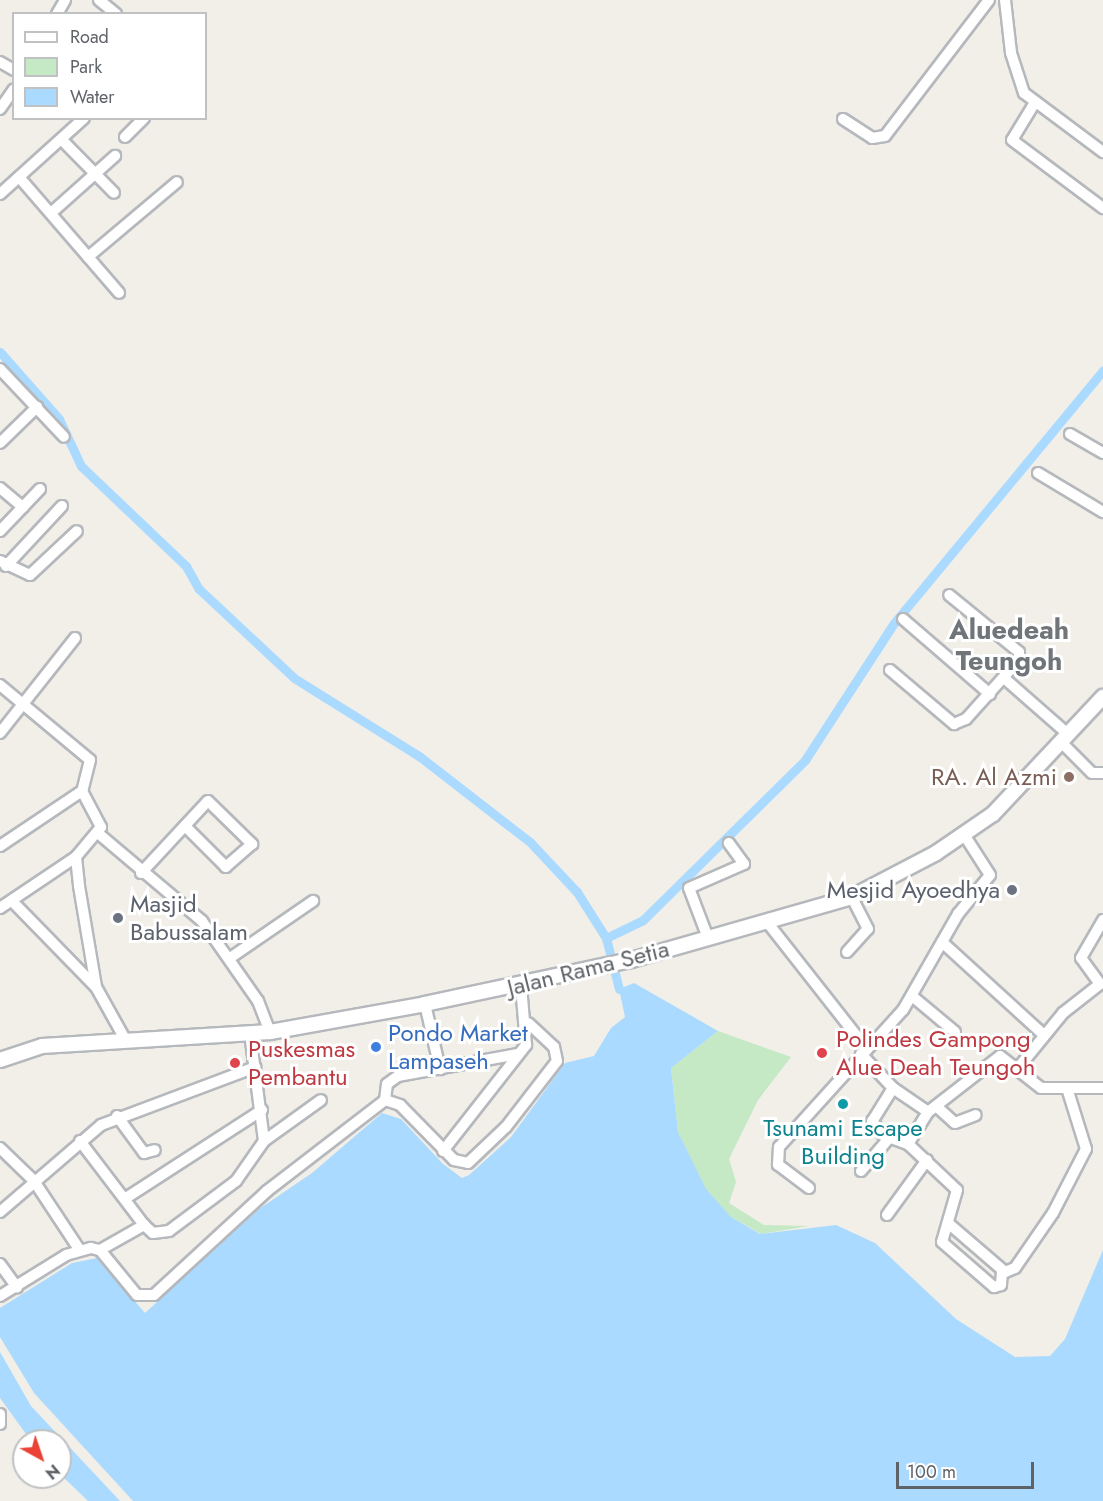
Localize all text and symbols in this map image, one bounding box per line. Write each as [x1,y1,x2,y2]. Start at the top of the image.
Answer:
legend [12,12,207,120]
text: Road [70,24,109,50]
text: Park [70,54,102,80]
text: Water [70,84,114,110]
district label: Aluedeah Teungoh [949,613,1069,676]
place label: RA. Al Azmi [931,763,1057,791]
marker: RA. Al Azmi [1062,770,1076,784]
place label: Mesjid Ayoedhya [827,876,1000,904]
marker: Mesjid Ayoedhya [1005,883,1019,897]
place label: Masjid Babussalam [130,890,248,946]
marker: Masjid Babussalam [111,911,125,925]
street label: Jalan Rama Setia [504,934,672,1002]
place label: Pondo Market Lampaseh [388,1019,528,1075]
place label: Polindes Gampong Alue Deah Teungoh [836,1025,1035,1081]
place label: Puskesmas Pembantu [248,1035,355,1091]
marker: Pondo Market Lampaseh [369,1040,383,1054]
marker: Polindes Gampong Alue Deah Teungoh [813,1044,831,1062]
marker: Puskesmas Pembantu [226,1054,244,1072]
marker: Tsunami Escape Building [836,1097,850,1111]
place label: Tsunami Escape Building [763,1114,923,1170]
north arrow [12,1429,72,1489]
scale bar [899,1450,1037,1488]
text: N [40,1459,65,1485]
text: 100 m [907,1459,956,1485]

